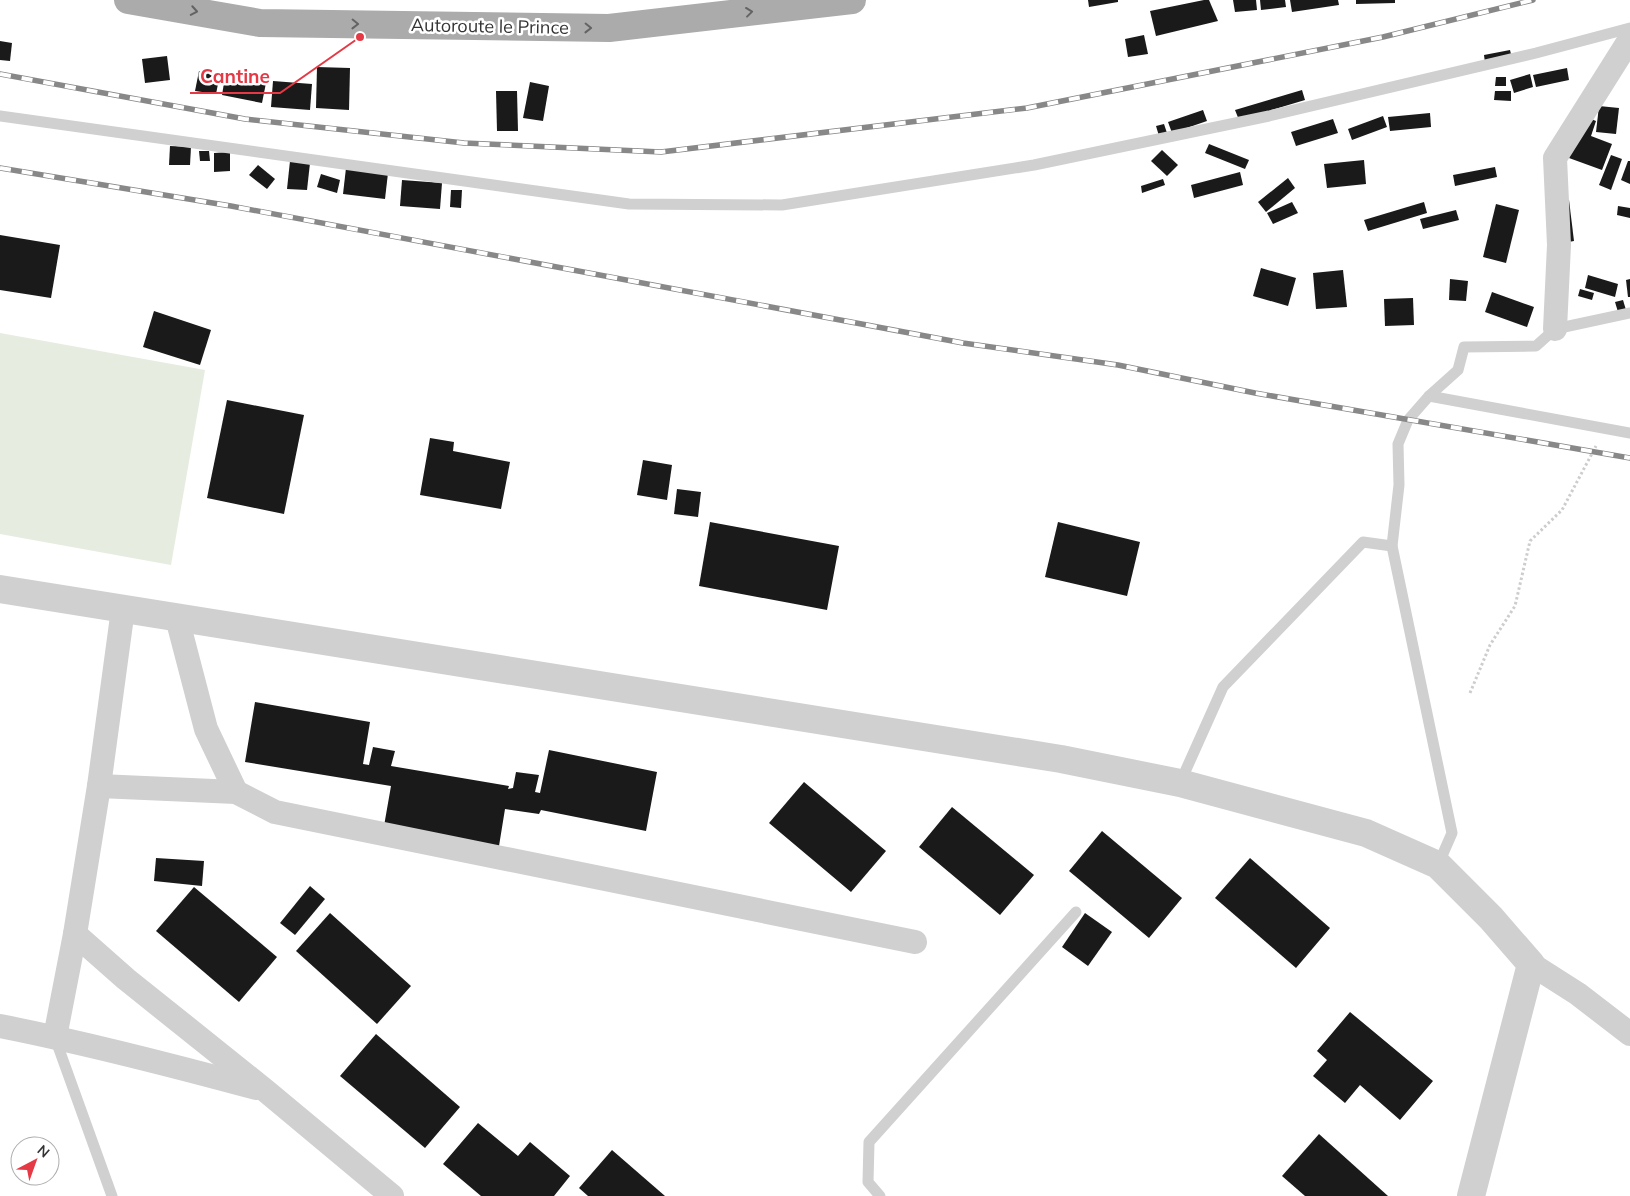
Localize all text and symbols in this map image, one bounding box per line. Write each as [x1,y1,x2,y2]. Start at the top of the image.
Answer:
one-way arrow [189,6,198,16]
one-way arrow [746,7,754,18]
street label: Autoroute le Prince [411,13,569,39]
one-way arrow [352,19,360,29]
one-way arrow [584,22,592,33]
callout: Cantine [190,59,280,93]
text: Cantine [200,64,270,88]
north arrow [10,1136,60,1186]
text: N [34,1141,53,1161]

